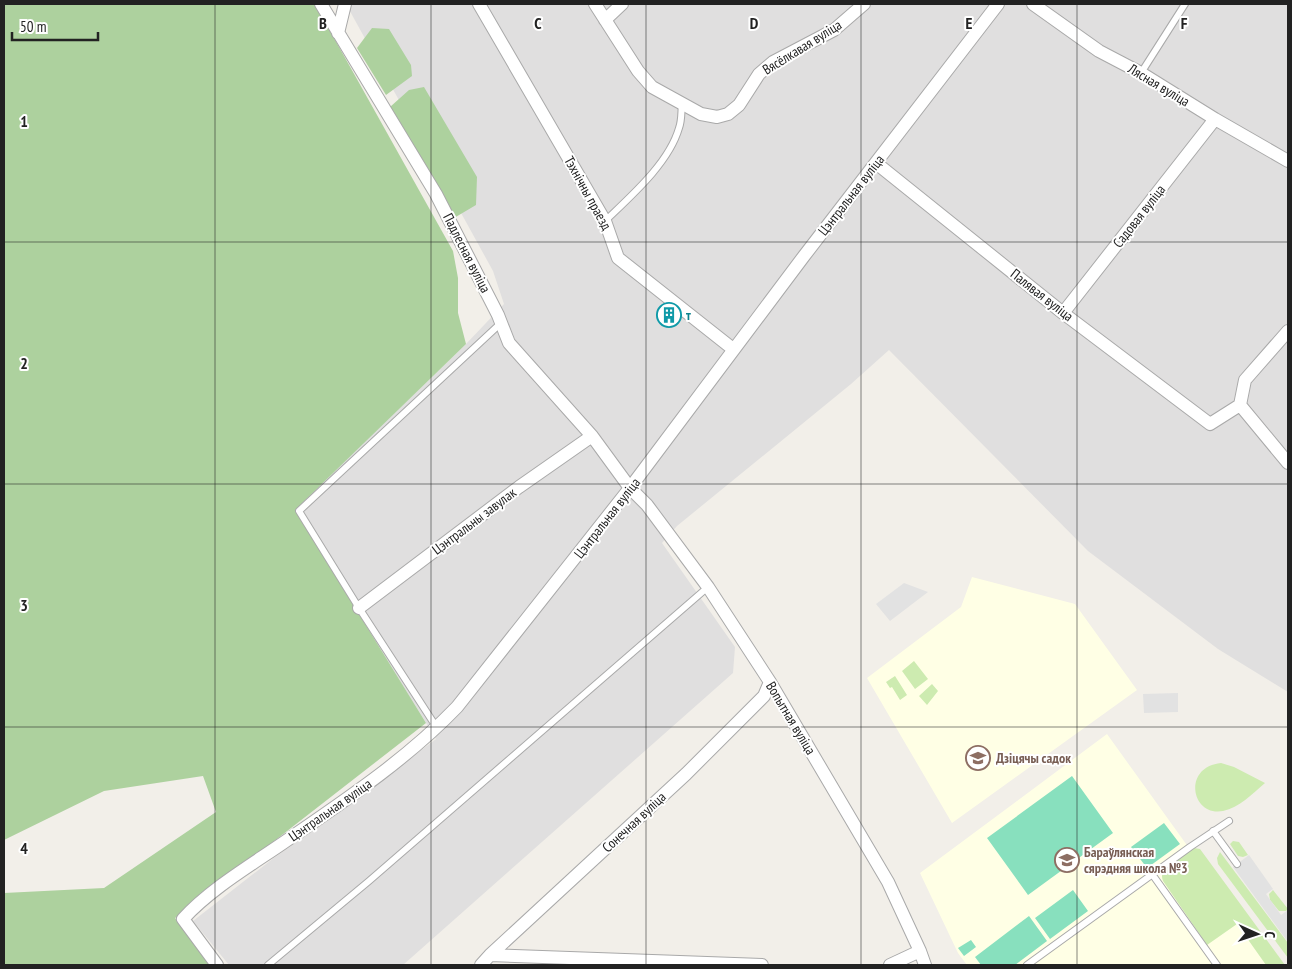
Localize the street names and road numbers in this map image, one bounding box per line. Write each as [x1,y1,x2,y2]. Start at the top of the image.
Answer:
street label: Вясёлкавая вуліца [759,16,845,78]
street label: Лясная вуліца [1124,59,1193,110]
street label: Цэнтральная вуліца [814,151,888,239]
street label: Тэхнічны праезд [560,153,616,233]
street label: Садовая вуліца [1109,181,1169,251]
street label: Падлесная вуліца [439,210,495,296]
street label: Палявая вуліца [1007,265,1077,325]
street label: Цэнтральная вуліца [570,474,644,562]
street label: Цэнтральны завулак [428,483,520,558]
street label: Вопытная вуліца [762,678,820,758]
street label: Цэнтральная вуліца [285,775,375,845]
street label: Сонечная вуліца [598,788,670,856]

